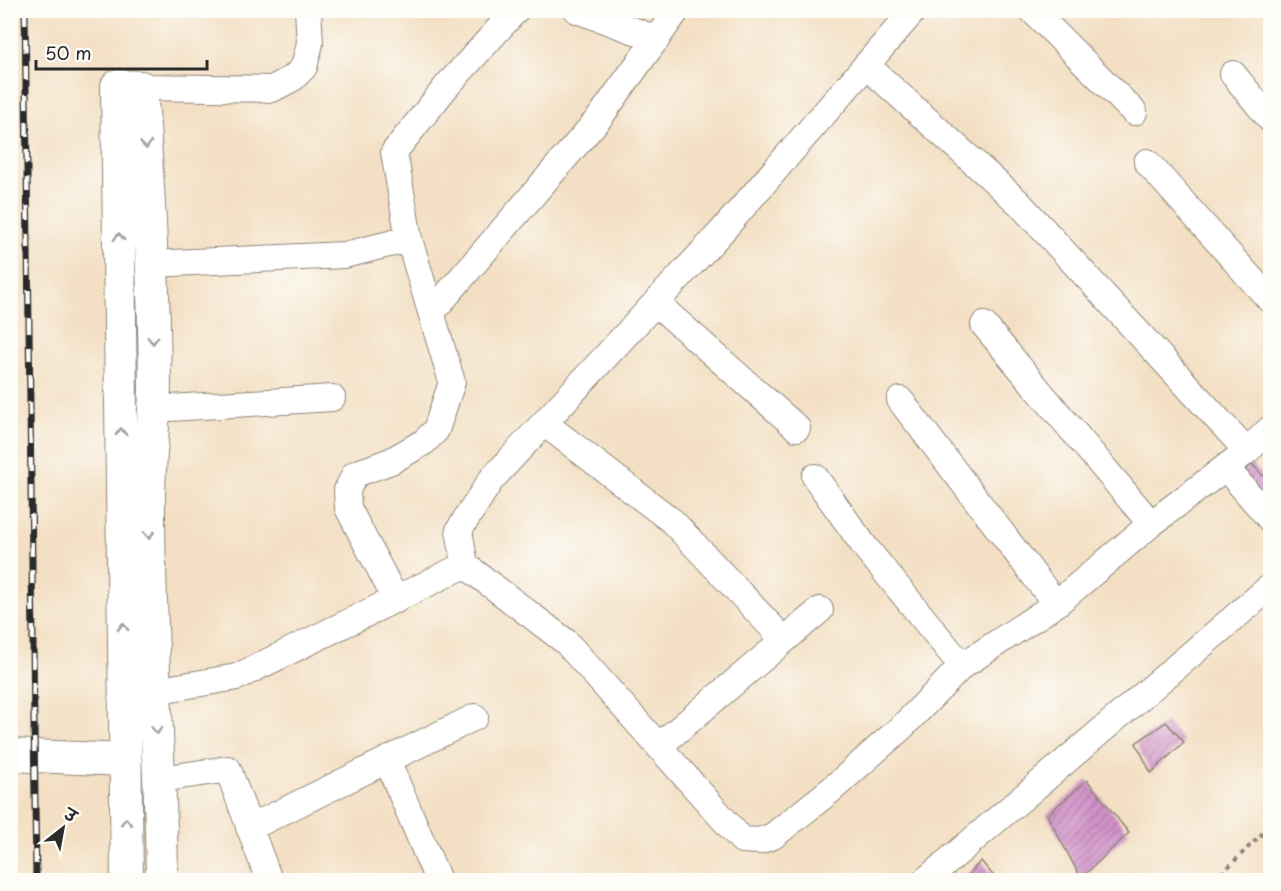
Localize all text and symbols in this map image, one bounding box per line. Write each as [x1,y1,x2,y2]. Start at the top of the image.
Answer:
scale bar [36,33,207,71]
text: 50 m [45,39,92,66]
one-way arrow [139,141,152,150]
one-way arrow [112,233,125,242]
one-way arrow [147,336,160,345]
one-way arrow [115,428,127,437]
one-way arrow [143,531,156,540]
one-way arrow [117,623,130,632]
one-way arrow [151,725,164,734]
north arrow [33,798,93,858]
text: उ [59,800,83,828]
one-way arrow [120,818,132,827]

